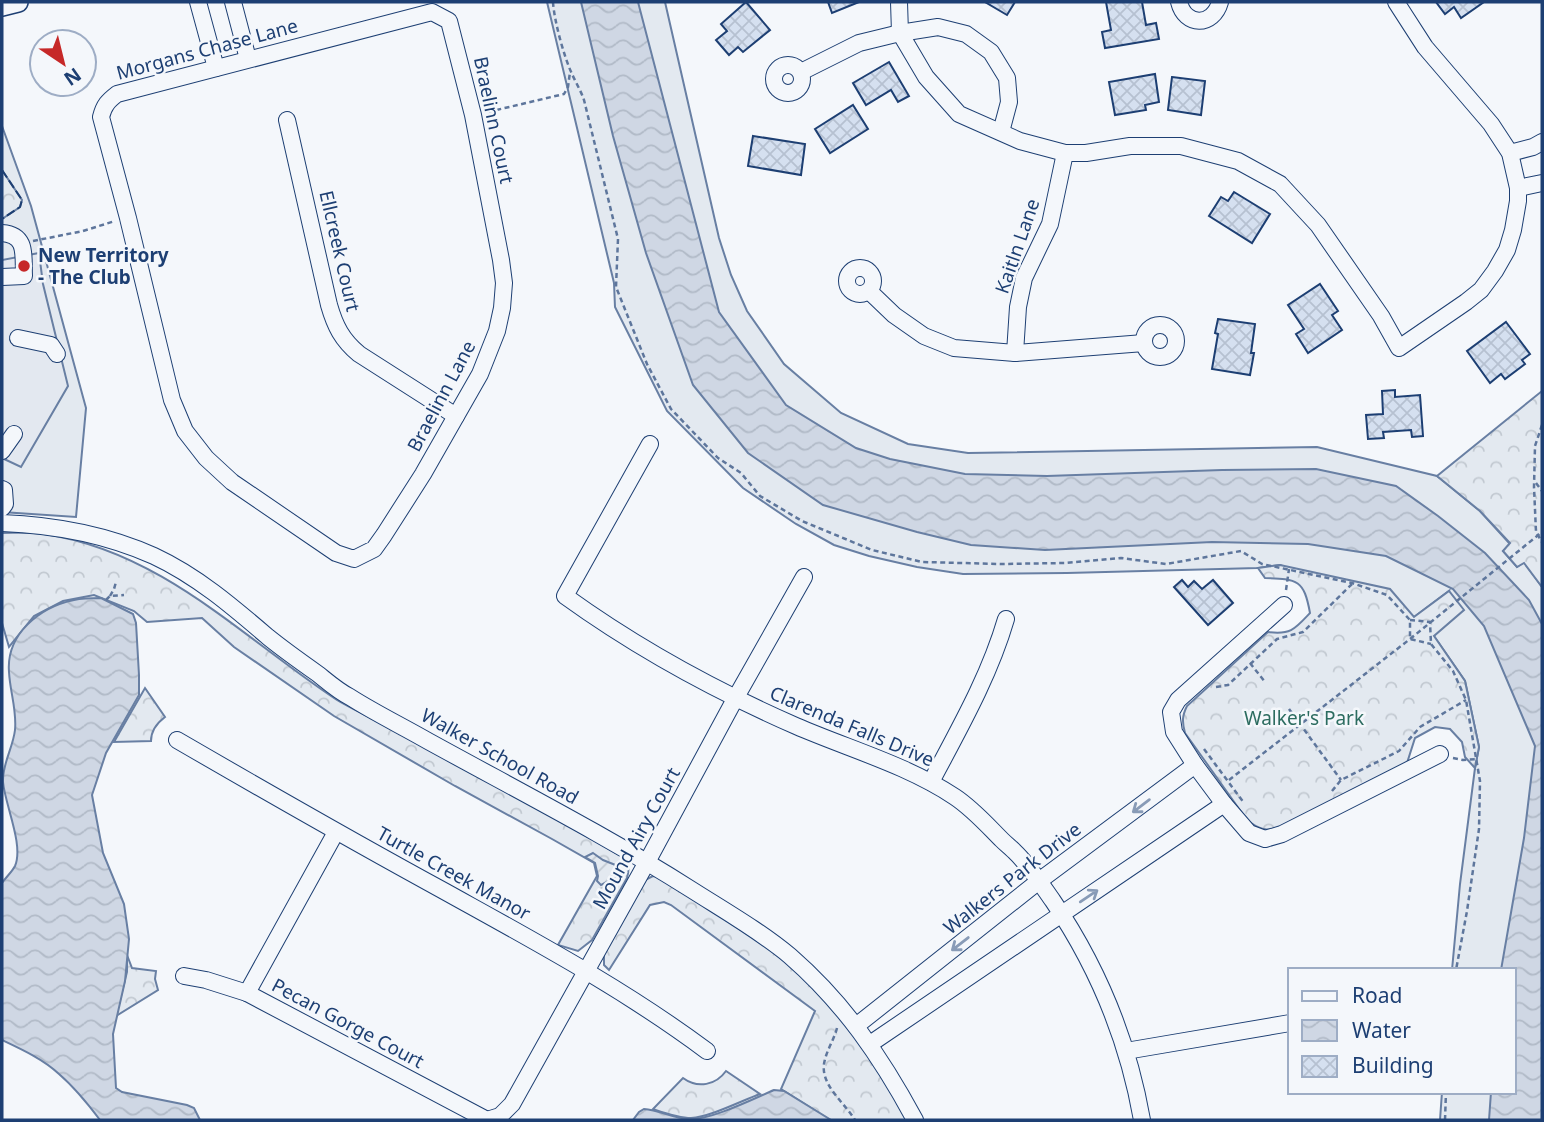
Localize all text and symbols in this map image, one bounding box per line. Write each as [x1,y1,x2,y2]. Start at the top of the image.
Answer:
street label: Morgans Chase Lane [113,12,301,86]
north arrow [28,28,98,98]
street label: Braelinn Court [468,54,520,186]
text: N [59,62,87,92]
street label: Ellcreek Court [313,188,367,314]
street label: Kaitln Lane [989,195,1045,297]
place label: New Territory - The Club [38,242,169,290]
marker: New Territory - The Club [16,258,32,274]
street label: Braelinn Lane [401,336,481,456]
street label: Clarenda Falls Drive [766,680,938,772]
street label: Walker School Road [417,702,583,810]
park label: Walker's Park [1244,705,1364,731]
street label: Mound Airy Court [586,762,686,914]
one-way arrow [1131,798,1150,813]
street label: Walkers Park Drive [938,816,1086,940]
street label: Turtle Creek Manor [373,820,535,926]
one-way arrow [1078,889,1098,903]
one-way arrow [951,936,969,952]
legend [1288,968,1516,1094]
street label: Pecan Gorge Court [267,972,429,1074]
text: Road [1352,981,1402,1009]
text: Water [1352,1016,1411,1044]
text: Building [1352,1051,1434,1079]

